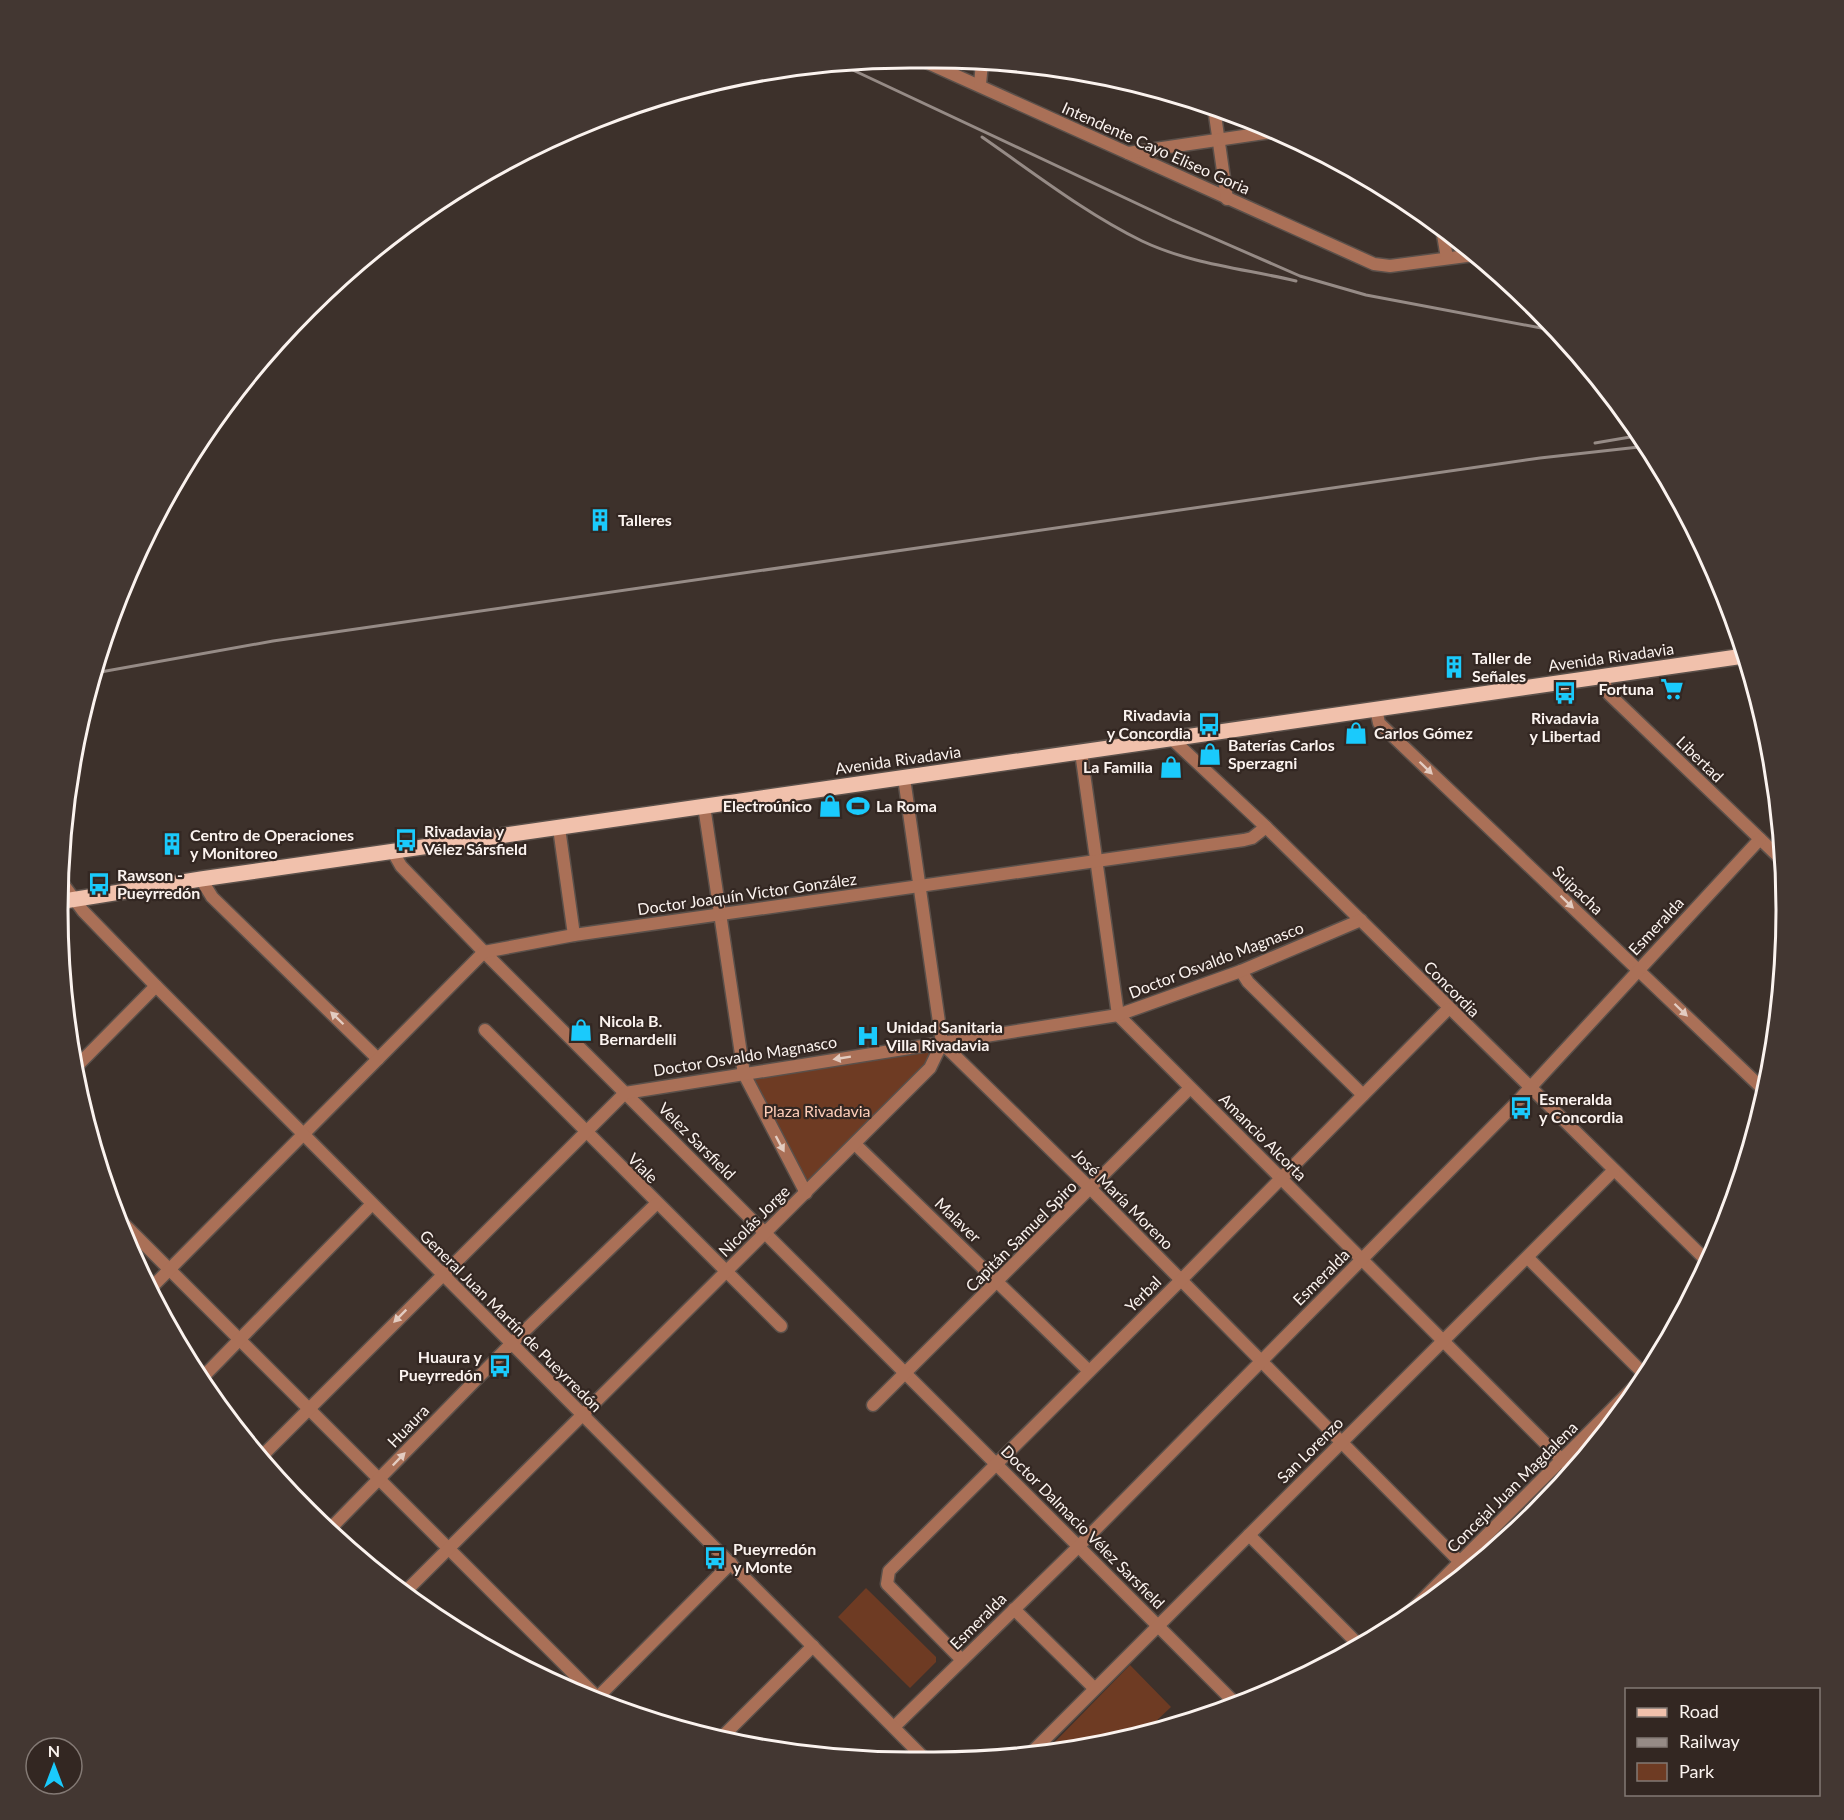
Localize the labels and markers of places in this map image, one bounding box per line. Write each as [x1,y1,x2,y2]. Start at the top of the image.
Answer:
building icon: Talleres [587,507,613,533]
place label: Talleres [618,510,672,529]
place label: Taller de Señales [1472,648,1532,685]
building icon: Taller de Señales [1441,654,1467,680]
supermarket icon: Fortuna [1659,676,1685,702]
place label: Fortuna [1598,679,1654,698]
bus stop icon: Rivadavia y Libertad [1552,680,1578,706]
place label: Rivadavia y Concordia [1107,705,1191,742]
place label: Rivadavia y Libertad [1529,708,1601,745]
bus stop icon: Rivadavia y Concordia [1196,711,1222,737]
shop icon: Carlos Gómez [1343,720,1369,746]
place label: Carlos Gómez [1374,723,1473,742]
place label: Baterías Carlos Sperzagni [1228,735,1335,772]
shop icon: Baterías Carlos Sperzagni [1197,741,1223,767]
shop icon: La Familia [1158,754,1184,780]
place label: La Familia [1083,757,1153,776]
shop icon: Electroúnico [817,793,843,819]
sports icon: La Roma [845,793,871,819]
place label: Electroúnico [723,796,812,815]
place label: La Roma [876,796,937,815]
place label: Rivadavia y Vélez Sársfield [423,821,527,858]
place label: Centro de Operaciones y Monitoreo [190,825,354,862]
bus stop icon: Rivadavia y Vélez Sársfield [393,827,419,853]
building icon: Centro de Operaciones y Monitoreo [159,831,185,857]
place label: Rawson - Pueyrredón [117,865,200,902]
bus stop icon: Rawson - Pueyrredón [86,871,112,897]
place label: Nicola B. Bernardelli [599,1011,676,1048]
shop icon: Nicola B. Bernardelli [568,1017,594,1043]
place label: Unidad Sanitaria Villa Rivadavia [885,1017,1003,1054]
hospital icon: Unidad Sanitaria Villa Rivadavia [855,1023,881,1049]
place label: Esmeralda y Concordia [1539,1089,1623,1126]
bus stop icon: Esmeralda y Concordia [1508,1095,1534,1121]
place label: Huaura y Pueyrredón [399,1347,483,1384]
bus stop icon: Huaura y Pueyrredón [487,1353,513,1379]
place label: Pueyrredón y Monte [733,1539,816,1576]
bus stop icon: Pueyrredón y Monte [702,1545,728,1571]

